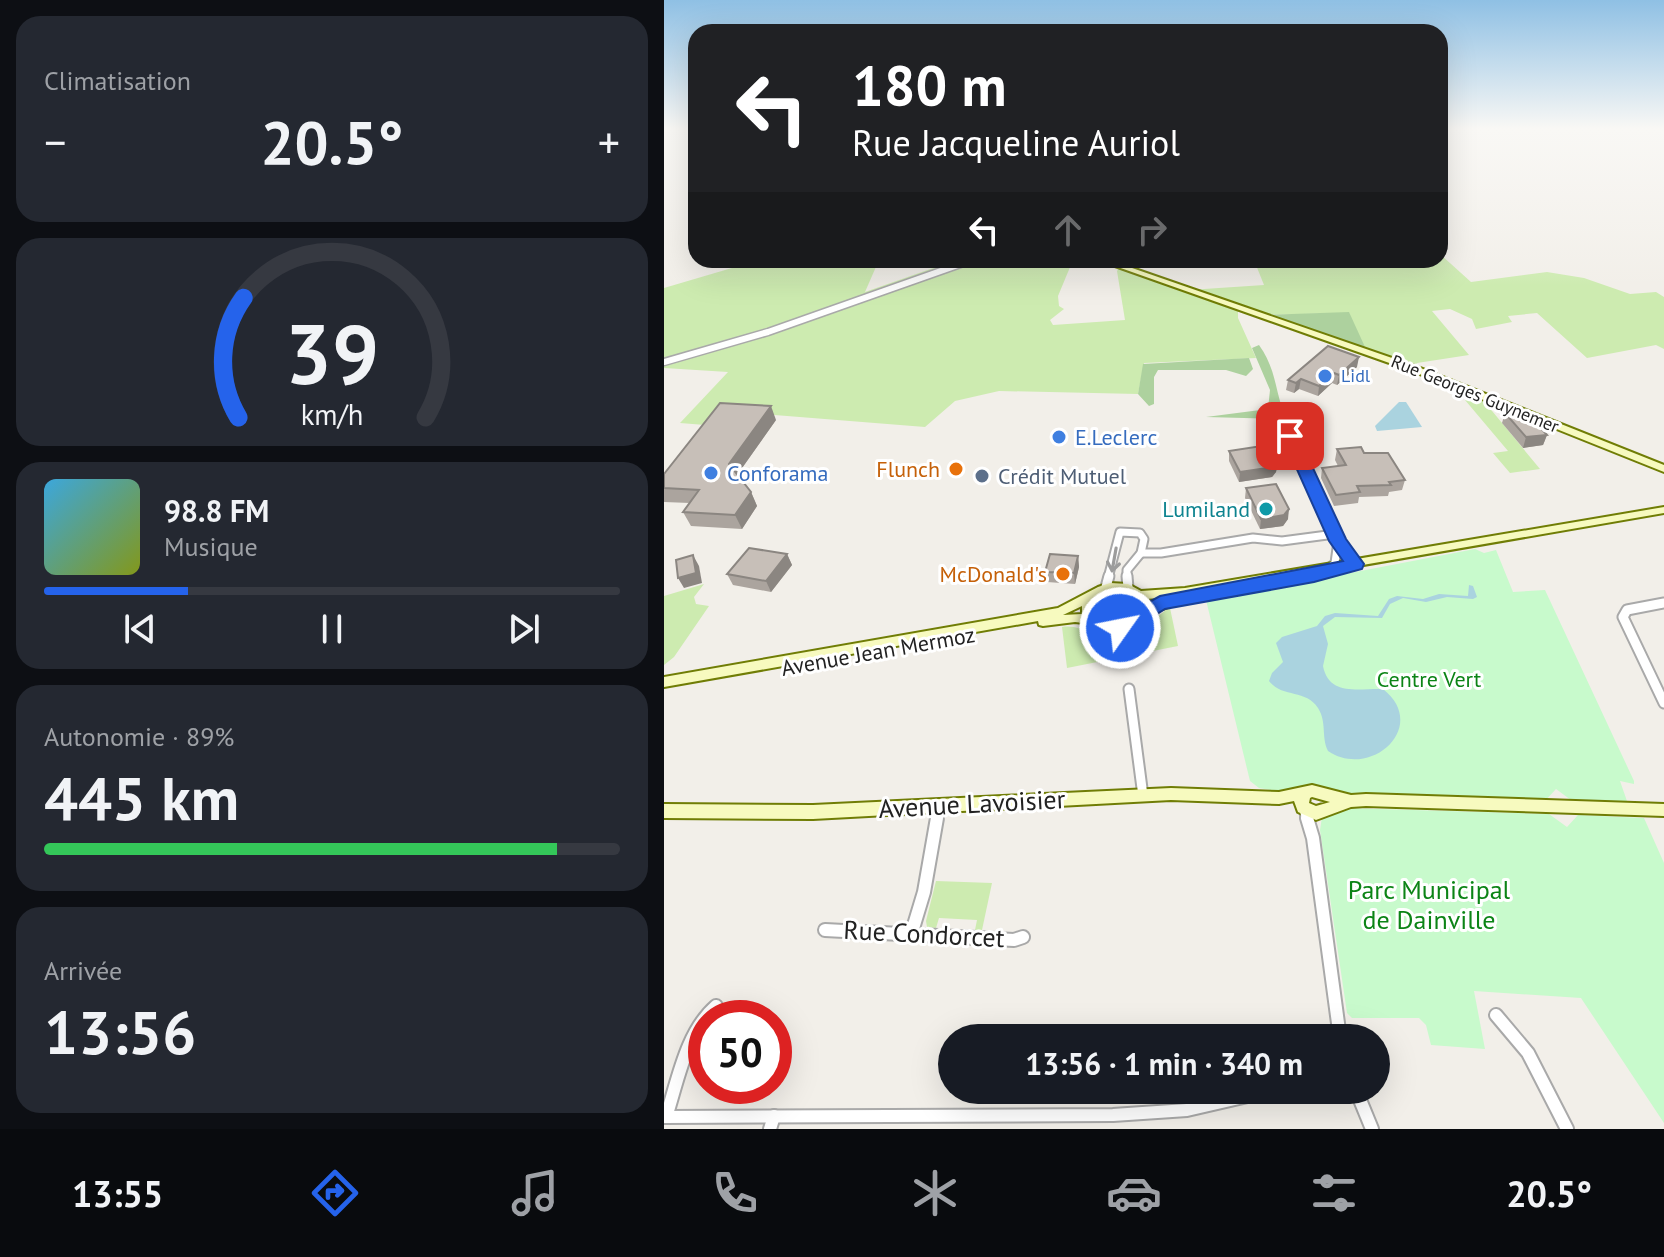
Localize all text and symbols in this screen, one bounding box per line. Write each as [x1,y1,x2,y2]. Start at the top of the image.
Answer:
text: 180 m [852,49,1007,121]
icon: left [720,56,824,160]
text: Climatisation [44,64,191,97]
text: 20.5° [260,103,404,181]
text: − [44,113,66,170]
text: + [598,113,620,170]
text: Rue Jacqueline Auriol [852,119,1180,166]
icon: left [962,208,1006,252]
icon: ahead [1046,208,1090,252]
icon: right [1130,208,1174,252]
text: 39 [285,299,379,407]
street label: Rue Georges Guynemer [1388,349,1563,438]
place label: Lidl [1341,364,1371,387]
marker: Lidl [1316,367,1334,385]
text: km/h [301,396,363,433]
pin [1256,402,1324,470]
icon: arrive [1268,414,1312,458]
place label: E.Leclerc [1075,423,1158,451]
marker: E.Leclerc [1050,428,1068,446]
place label: Flunch [876,455,940,483]
place label: Conforama [727,459,828,487]
marker: Flunch [947,460,965,478]
place label: Crédit Mutuel [998,462,1127,490]
marker: Conforama [702,464,720,482]
marker: Crédit Mutuel [973,467,991,485]
text: 98.8 FM [164,491,269,530]
place label: Lumiland [1162,495,1250,523]
marker: Lumiland [1257,500,1275,518]
text: Musique [164,530,258,563]
one-way arrow [1105,547,1120,572]
place label: McDonald's [940,560,1047,588]
marker: McDonald's [1054,565,1072,583]
position arrow [1078,586,1162,670]
icon: previous [118,607,162,651]
icon: pause [310,607,354,651]
icon: next [502,607,546,651]
street label: Avenue Jean Mermoz [779,620,977,682]
park label: Centre Vert [1377,665,1482,693]
text: Autonomie · 89% [44,720,234,753]
text: 445 km [44,759,239,837]
street label: Avenue Lavoisier [878,782,1066,825]
park label: Parc Municipal de Dainville [1348,873,1511,936]
street label: Rue Condorcet [843,913,1006,954]
text: Arrivée [44,954,122,987]
text: 13:56 [44,993,196,1071]
speed limit sign: 50 [688,1000,792,1104]
text: 13:56 · 1 min · 340 m [1025,1044,1303,1083]
icon: directions [307,1165,363,1221]
icon: music [507,1165,563,1221]
icon: phone [707,1165,763,1221]
icon: climate [907,1165,963,1221]
icon: car [1106,1165,1162,1221]
icon: filters [1306,1165,1362,1221]
text: 13:55 [72,1170,163,1217]
text: 20.5° [1506,1170,1592,1217]

